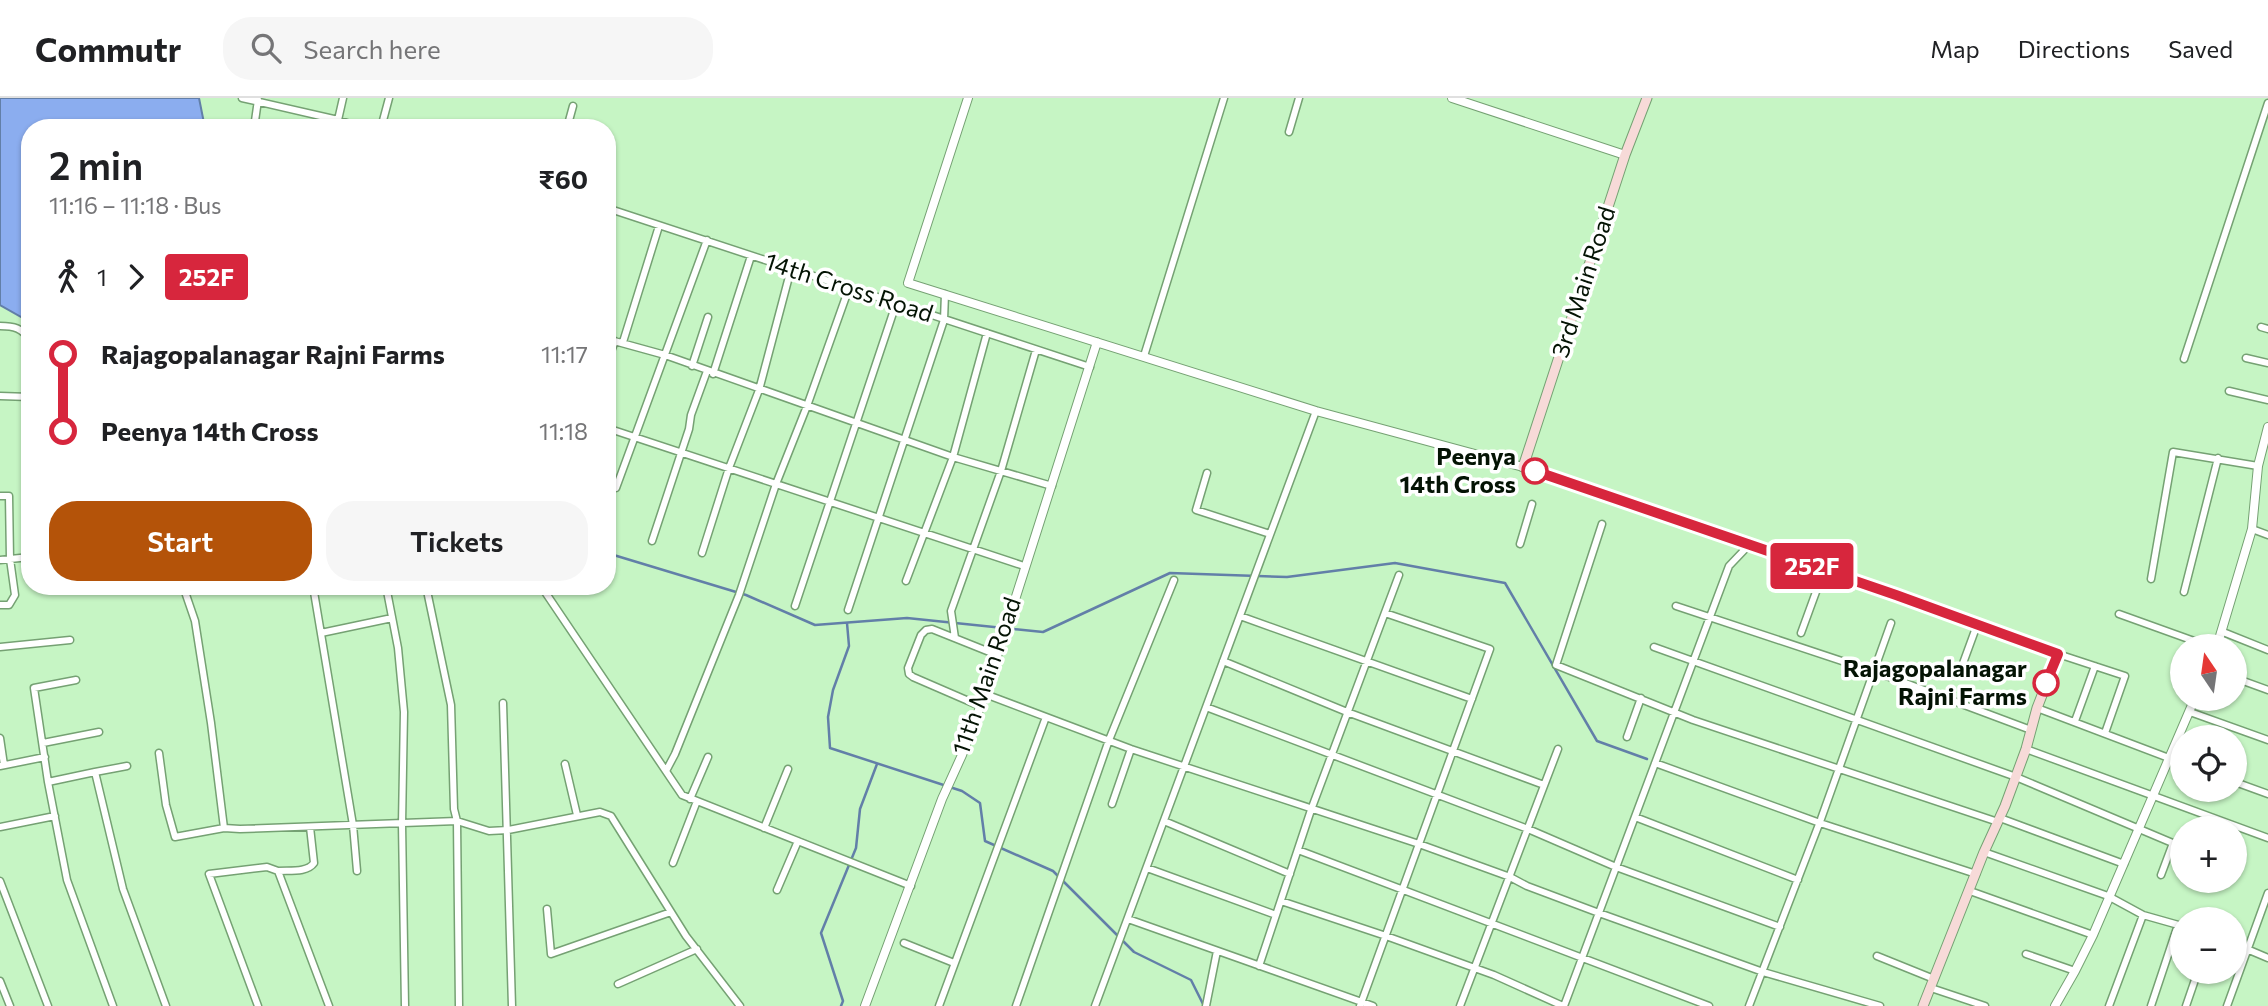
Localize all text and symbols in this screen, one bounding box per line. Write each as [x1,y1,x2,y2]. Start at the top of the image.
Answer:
search box [223,17,713,80]
text: Commutr [35,28,181,69]
icon: search [247,29,285,67]
text: Search here [303,33,441,64]
text: Map [1930,34,1980,63]
text: Directions [2018,34,2130,63]
text: Saved [2168,34,2233,63]
text: 2 min [49,141,143,188]
text: ₹60 [539,163,588,194]
text: 11:16 – 11:18 · Bus [49,191,222,219]
street label: 3rd Main Road [1544,202,1621,361]
street label: 14th Cross Road [762,246,937,327]
icon: walk [49,258,87,296]
icon: forward [117,258,155,296]
text: 252F [179,262,234,291]
text: 1 [97,263,107,291]
text: Rajagopalanagar Rajni Farms [101,338,445,369]
text: 11:17 [541,340,588,368]
text: Peenya 14th Cross [101,415,319,446]
text: 11:18 [539,417,588,445]
place label: Peenya 14th Cross [1399,441,1516,498]
marker: Peenya 14th Cross [1522,458,1548,484]
button: Start [49,501,312,581]
button: Tickets [326,501,588,581]
line badge: 252F [1763,543,1861,589]
text: 252F [1784,551,1840,580]
street label: 11th Main Road [945,593,1026,758]
north arrow [2170,634,2247,710]
map controls [2170,634,2247,984]
place label: Rajagopalanagar Rajni Farms [1843,653,2027,710]
marker: Rajagopalanagar Rajni Farms [2033,670,2059,696]
button: locate [2170,725,2247,802]
button: + [2170,816,2247,893]
button: − [2170,907,2247,984]

